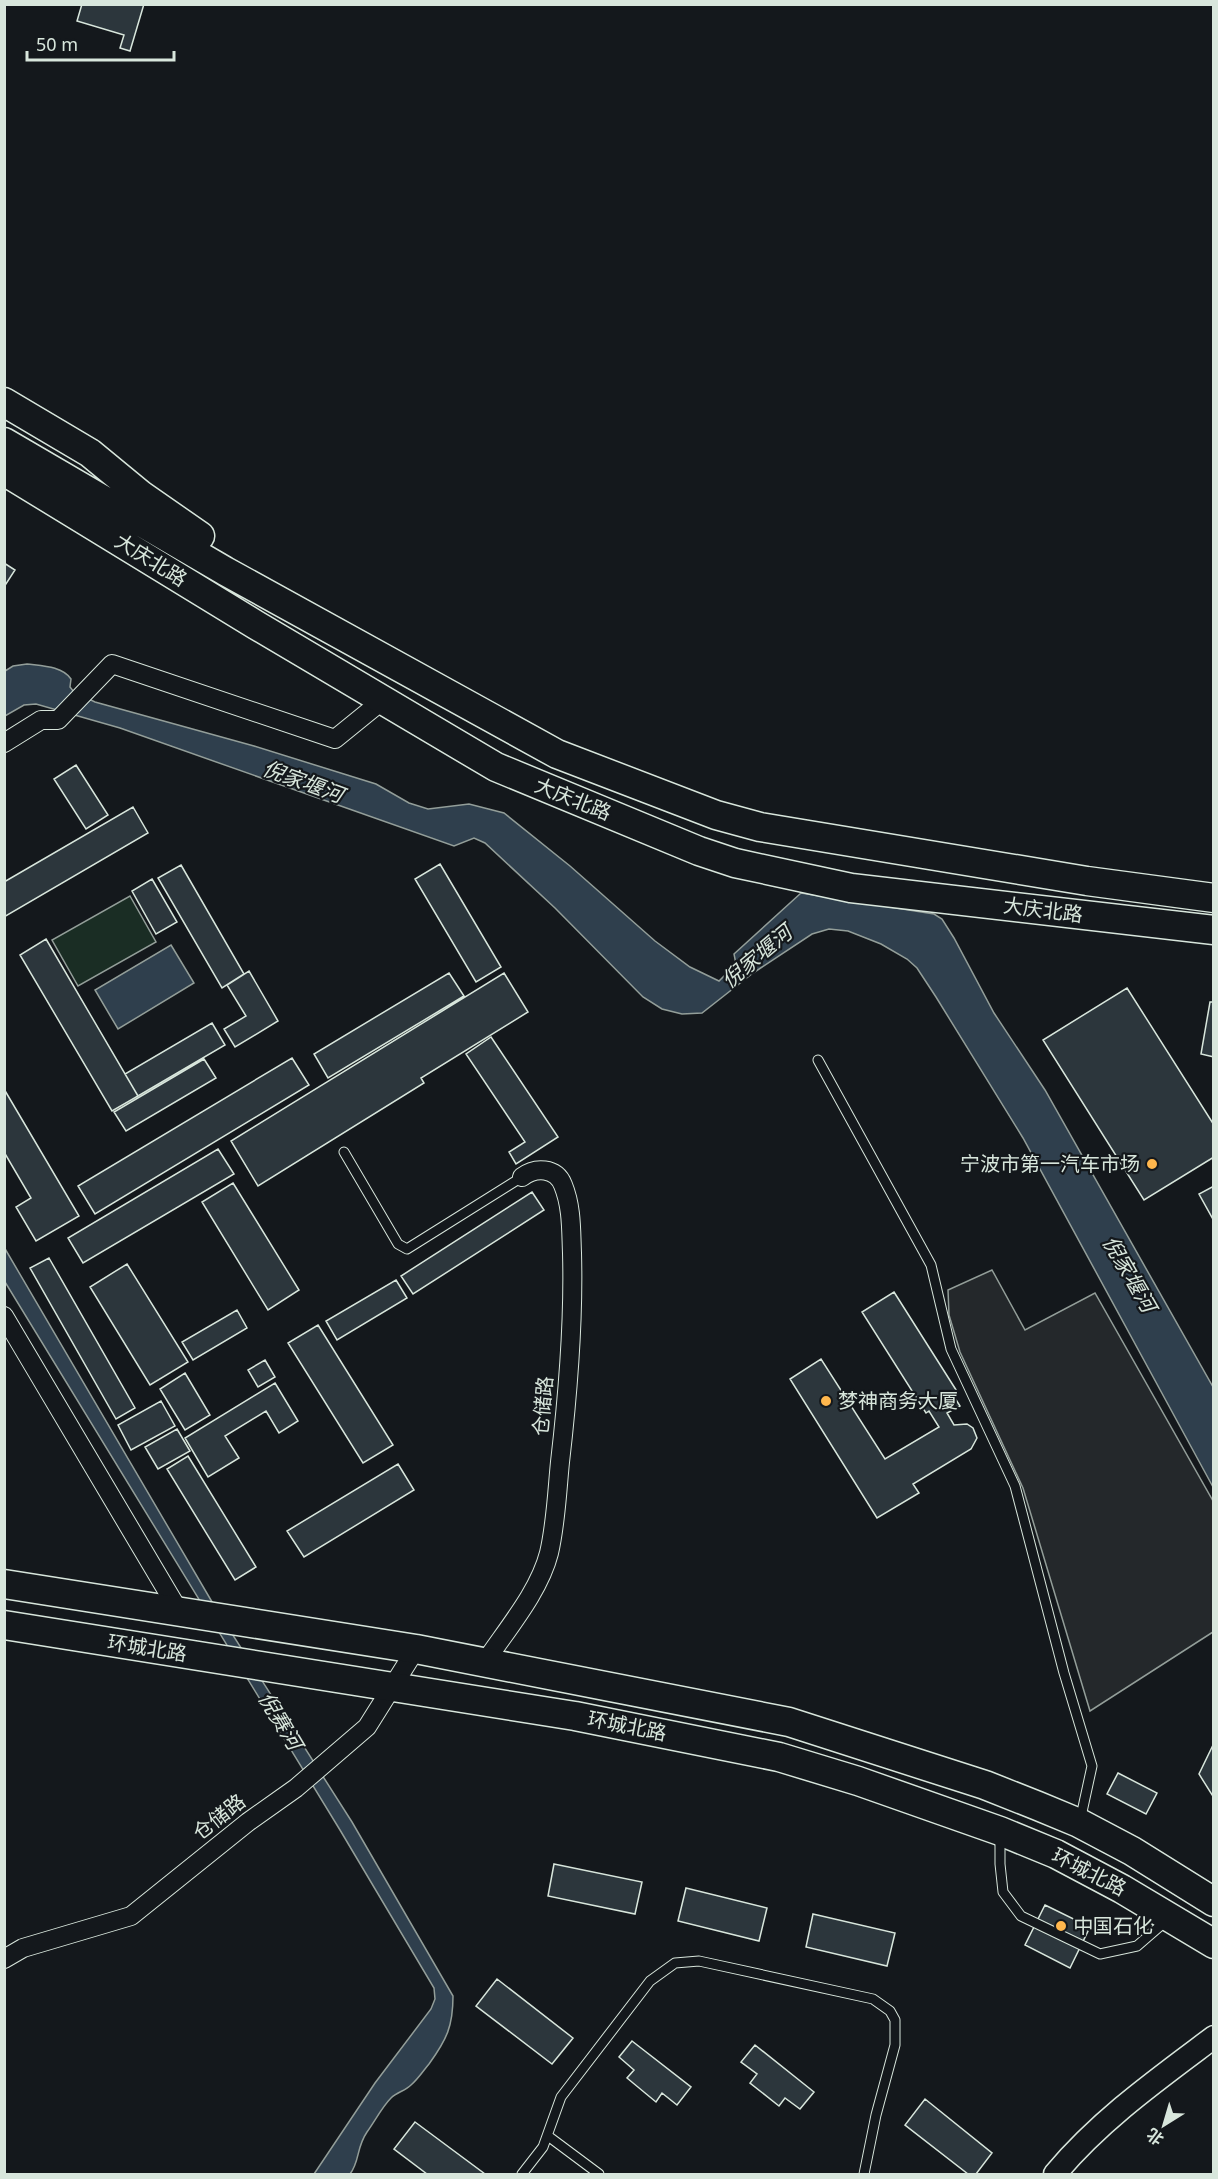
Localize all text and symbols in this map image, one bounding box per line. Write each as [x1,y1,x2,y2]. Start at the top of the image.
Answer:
scale bar [27,24,174,62]
text: 50 m [36,32,78,56]
street label: 大庆北路 [110,527,192,592]
water label: 倪家堰河 [259,754,351,810]
street label: 大庆北路 [531,771,615,826]
street label: 大庆北路 [1002,891,1084,928]
water label: 倪家堰河 [715,916,801,994]
place label: 宁波市第一汽车市场 [960,1150,1140,1177]
marker: 宁波市第一汽车市场 [1145,1157,1159,1171]
water label: 倪家堰河 [1097,1230,1165,1320]
street label: 仓储路 [526,1375,559,1437]
place label: 梦神商务大厦 [838,1387,958,1414]
marker: 梦神商务大厦 [819,1394,833,1408]
street label: 环城北路 [105,1628,189,1667]
water label: 倪赛河 [253,1686,311,1758]
street label: 环城北路 [585,1705,669,1746]
street label: 仓储路 [187,1787,251,1846]
street label: 环城北路 [1047,1841,1131,1902]
place label: 中国石化 [1073,1912,1153,1939]
marker: 中国石化 [1054,1919,1068,1933]
north arrow [1134,2095,1194,2155]
text: 北 [1142,2123,1168,2151]

